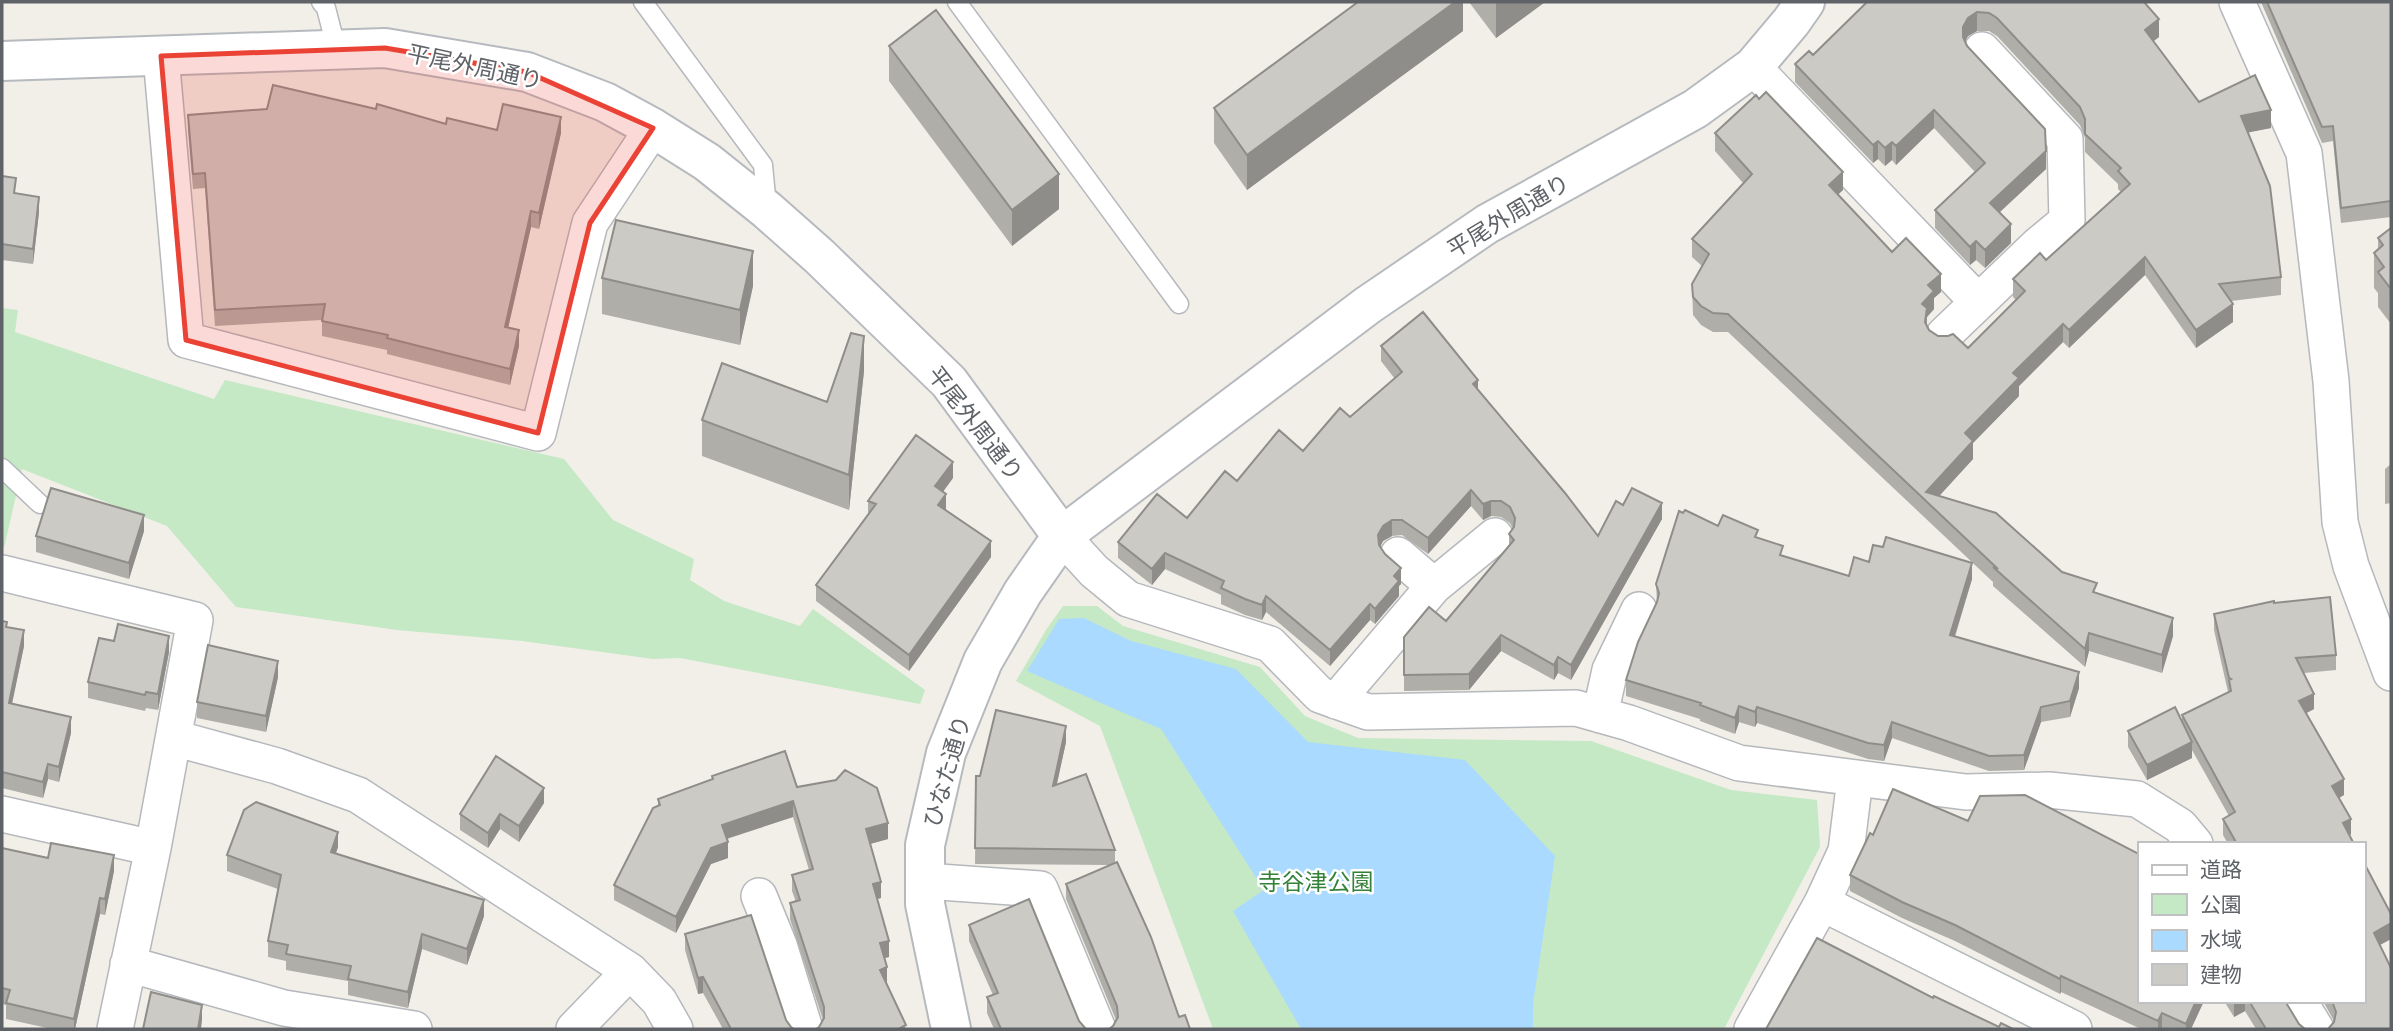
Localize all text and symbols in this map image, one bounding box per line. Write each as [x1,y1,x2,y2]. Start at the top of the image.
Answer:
street label: 平尾外周通り [405,38,545,94]
street label: 平尾外周通り [1442,167,1574,263]
street label: 平尾外周通り [922,360,1030,486]
street label: ひなた通り [917,712,975,830]
legend [2138,842,2365,1003]
text: 道路 [2200,856,2242,882]
park label: 寺谷津公園 [1259,867,1374,895]
text: 公園 [2200,891,2242,917]
text: 水域 [2200,926,2242,952]
text: 建物 [2200,961,2242,987]

